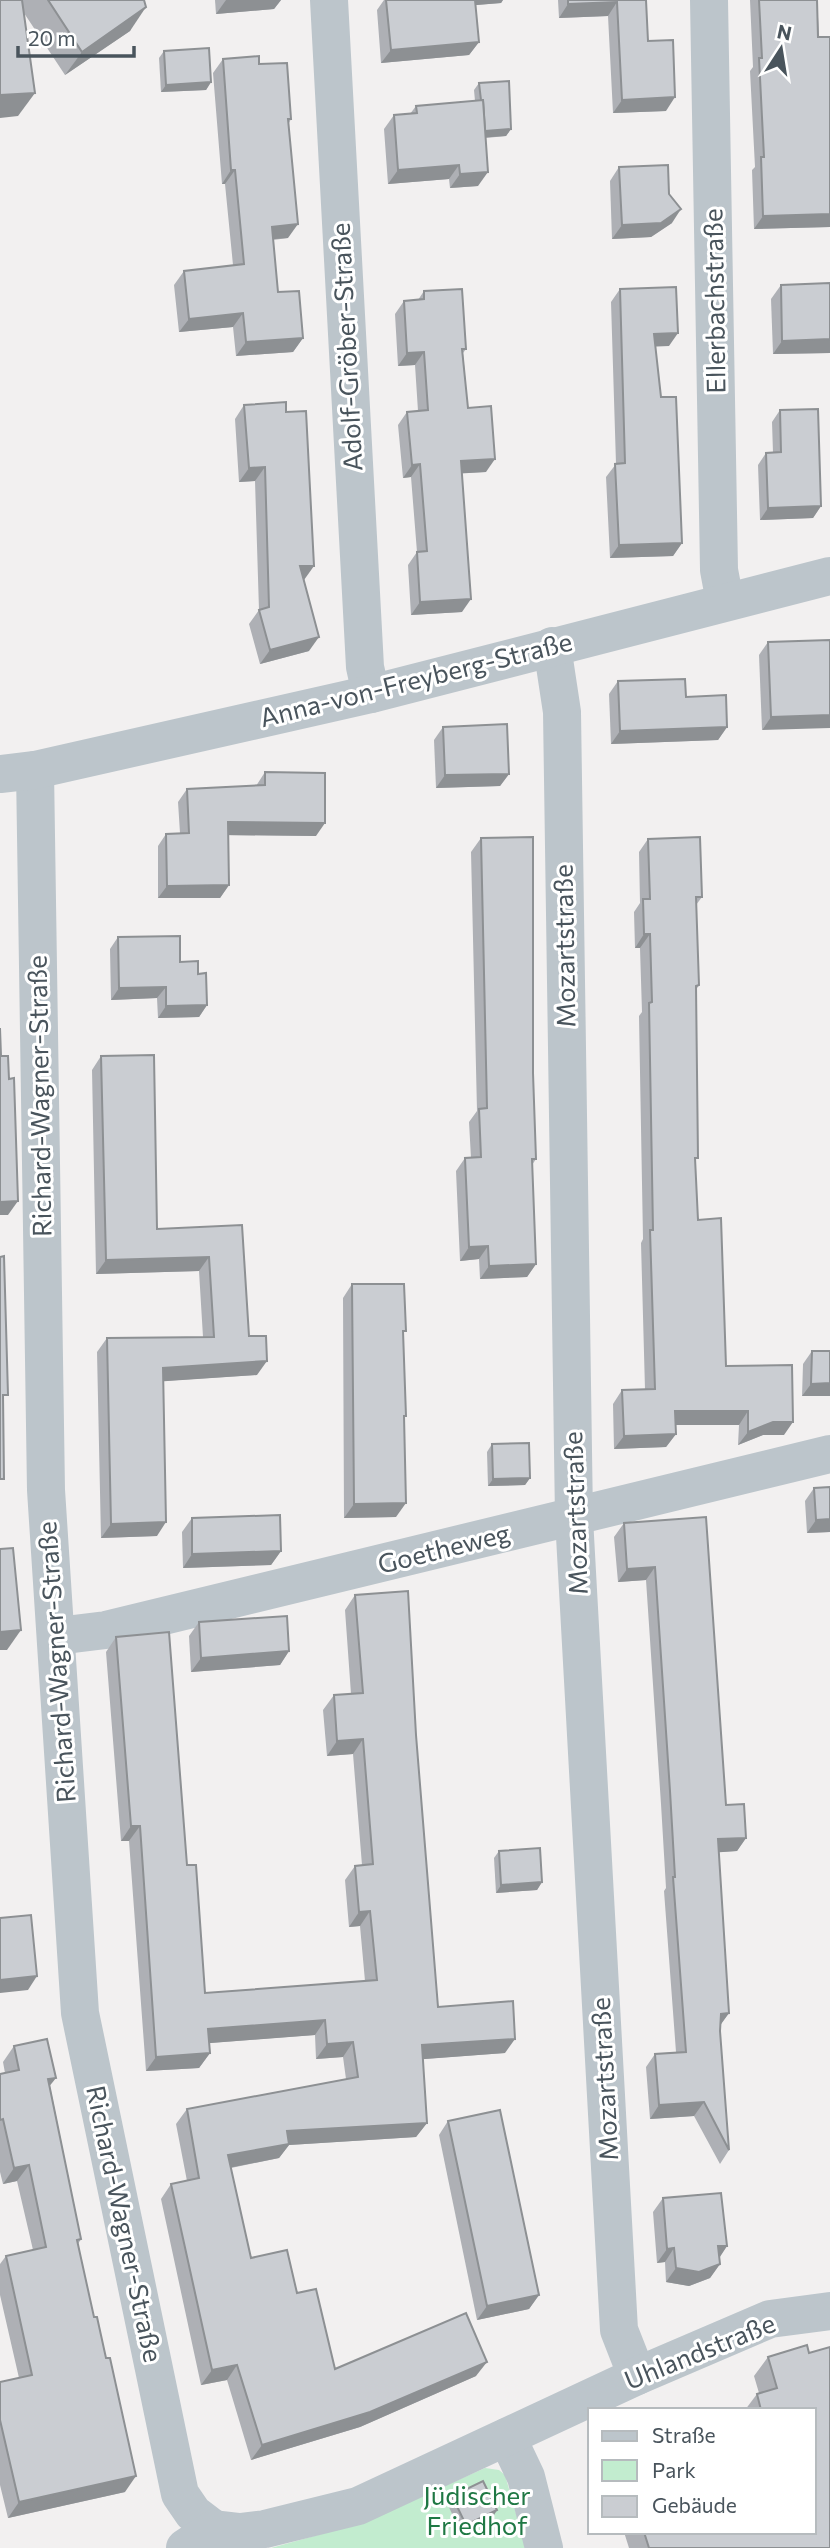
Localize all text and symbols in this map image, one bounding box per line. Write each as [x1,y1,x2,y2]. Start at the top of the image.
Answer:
scale bar [18,14,133,58]
north arrow [746,14,816,84]
text: N [775,19,794,45]
text: 20 m [28,25,76,50]
street label: Ellerbachstraße [696,208,731,394]
street label: Adolf-Gröber-Straße [324,222,367,472]
street label: Anna-von-Freyberg-Straße [256,625,575,732]
street label: Mozartstraße [547,864,580,1028]
street label: Richard-Wagner-Straße [21,955,56,1237]
street label: Mozartstraße [556,1431,593,1595]
street label: Goetheweg [374,1516,513,1579]
street label: Richard-Wagner-Straße [30,1521,81,1804]
street label: Mozartstraße [584,1997,623,2162]
street label: Richard-Wagner-Straße [81,2083,170,2365]
street label: Uhlandstraße [620,2306,779,2395]
legend [588,2408,816,2534]
text: Straße [652,2422,716,2447]
text: Park [652,2457,696,2482]
park label: Jüdischer Friedhof [423,2479,531,2540]
text: Gebäude [652,2492,737,2517]

